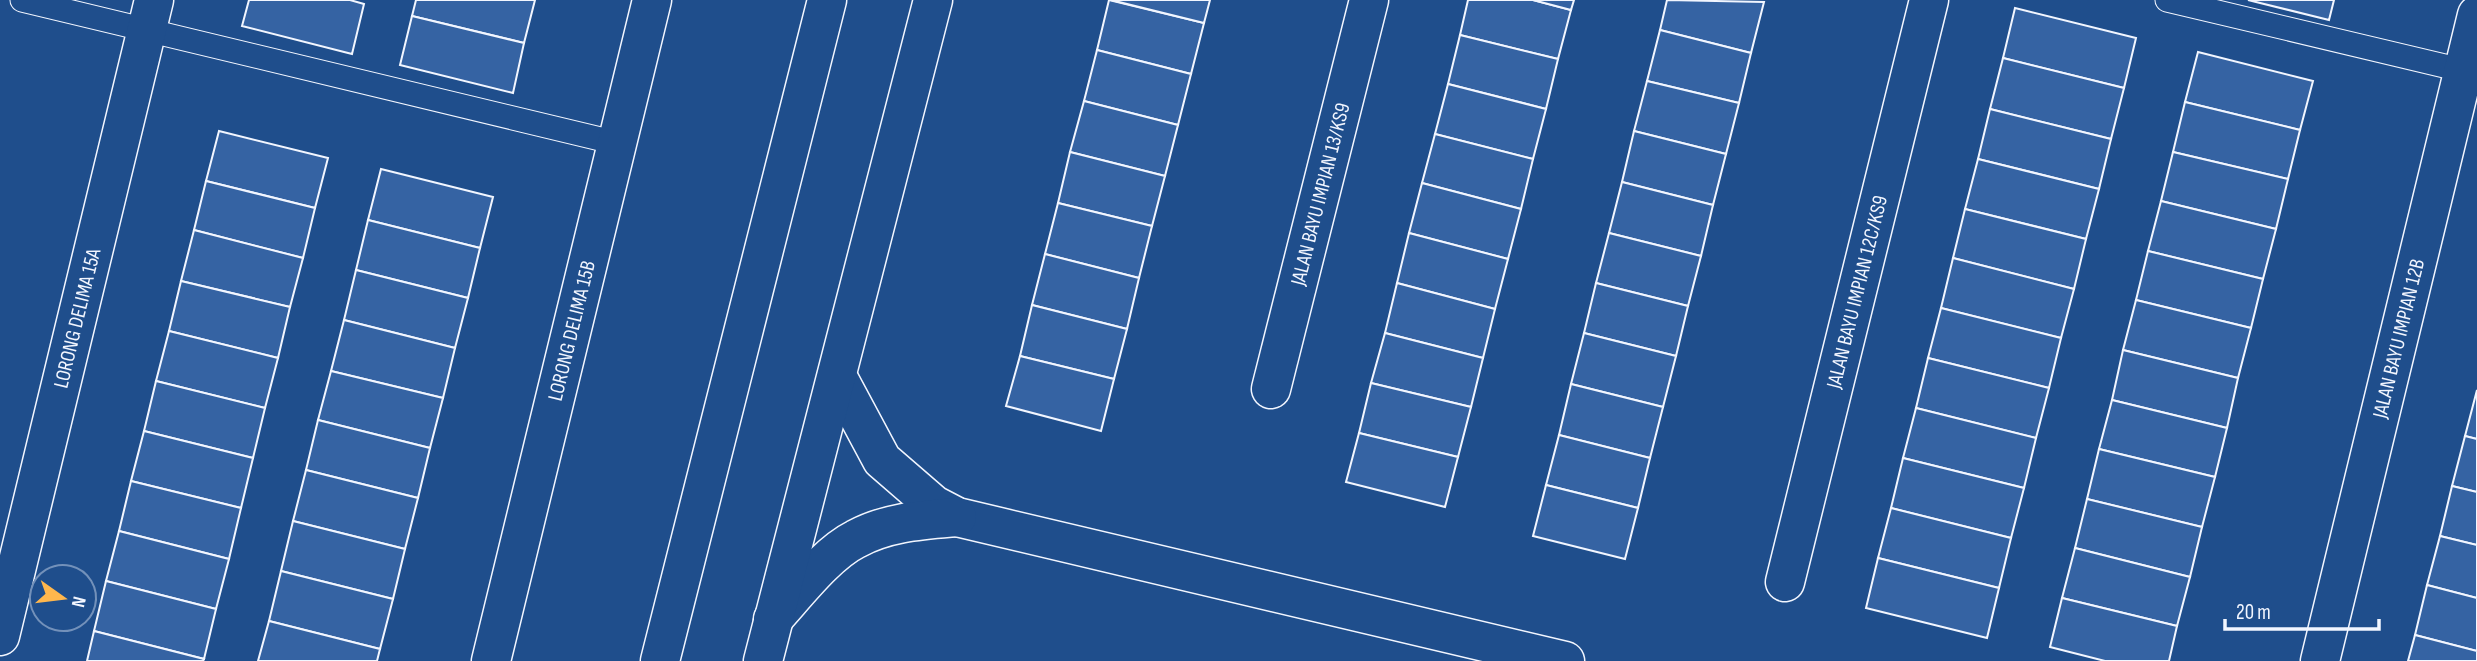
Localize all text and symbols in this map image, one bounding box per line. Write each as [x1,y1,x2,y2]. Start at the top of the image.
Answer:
street label: JALAN BAYU IMPIAN 13/KS9 [1285,100,1356,289]
street label: JALAN BAYU IMPIAN 12C/KS9 [1821,193,1893,392]
street label: LORONG DELIMA 15A [48,245,107,391]
street label: JALAN BAYU IMPIAN 12B [2367,256,2430,422]
street label: LORONG DELIMA 15B [543,258,601,403]
north arrow [28,563,98,633]
scale bar [2225,588,2379,632]
text: N [66,594,90,609]
text: 20 m [2236,600,2271,625]

